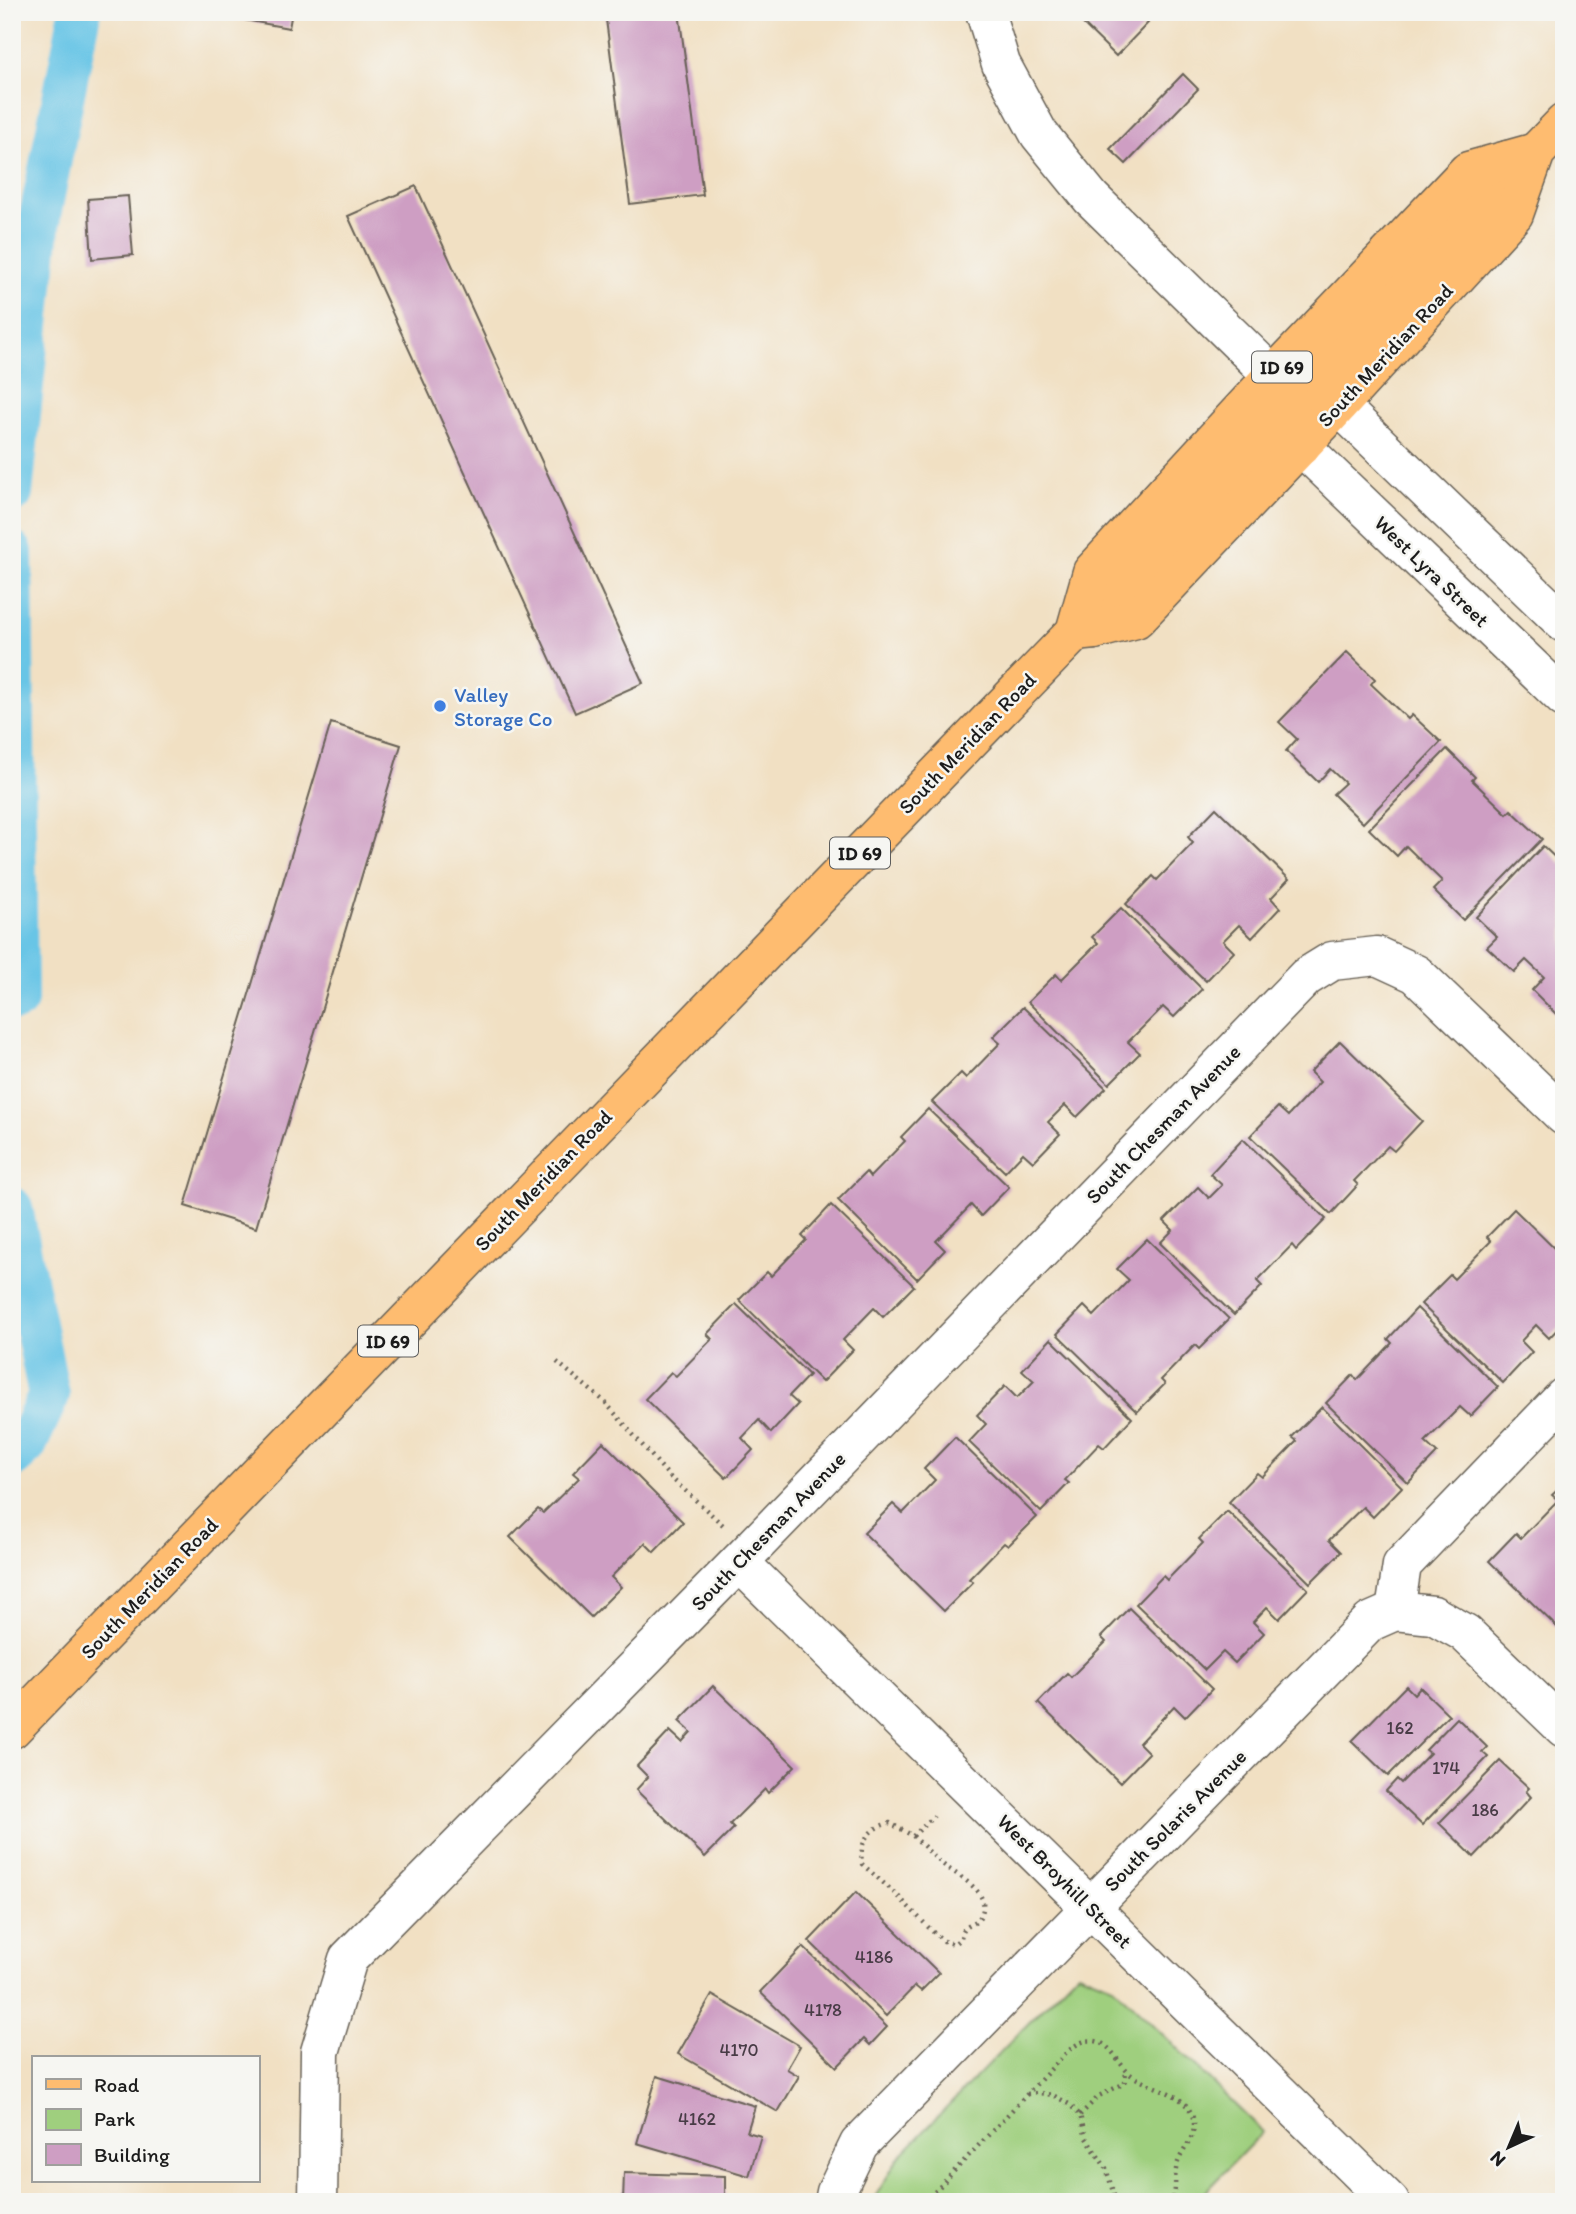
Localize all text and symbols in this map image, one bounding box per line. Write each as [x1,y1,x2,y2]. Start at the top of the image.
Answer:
street label: South Meridian Road [1312,278,1458,432]
road number: ID 69 [1252,352,1312,382]
street label: West Lyra Street [1369,510,1495,632]
street label: South Meridian Road [893,667,1041,819]
place label: Valley Storage Co [454,682,553,731]
marker: Valley Storage Co [432,698,448,714]
road number: ID 69 [830,838,890,868]
street label: South Chesman Avenue [1080,1039,1246,1209]
street label: South Meridian Road [469,1104,617,1256]
road number: ID 69 [358,1326,418,1357]
street label: South Chesman Avenue [685,1446,851,1616]
street label: South Meridian Road [75,1512,223,1664]
house number: 162 [1386,1717,1414,1739]
street label: South Solaris Avenue [1099,1744,1251,1896]
house number: 174 [1432,1757,1460,1779]
house number: 186 [1471,1799,1499,1821]
street label: West Broyhill Street [993,1809,1138,1954]
house number: 4186 [855,1946,893,1968]
house number: 4178 [804,1999,842,2021]
house number: 4170 [719,2039,759,2061]
legend [32,2056,259,2182]
text: Road [94,2072,140,2097]
text: Park [94,2106,136,2131]
house number: 4162 [678,2108,717,2130]
north arrow [1474,2112,1544,2182]
text: Building [94,2142,170,2167]
text: N [1485,2146,1510,2172]

